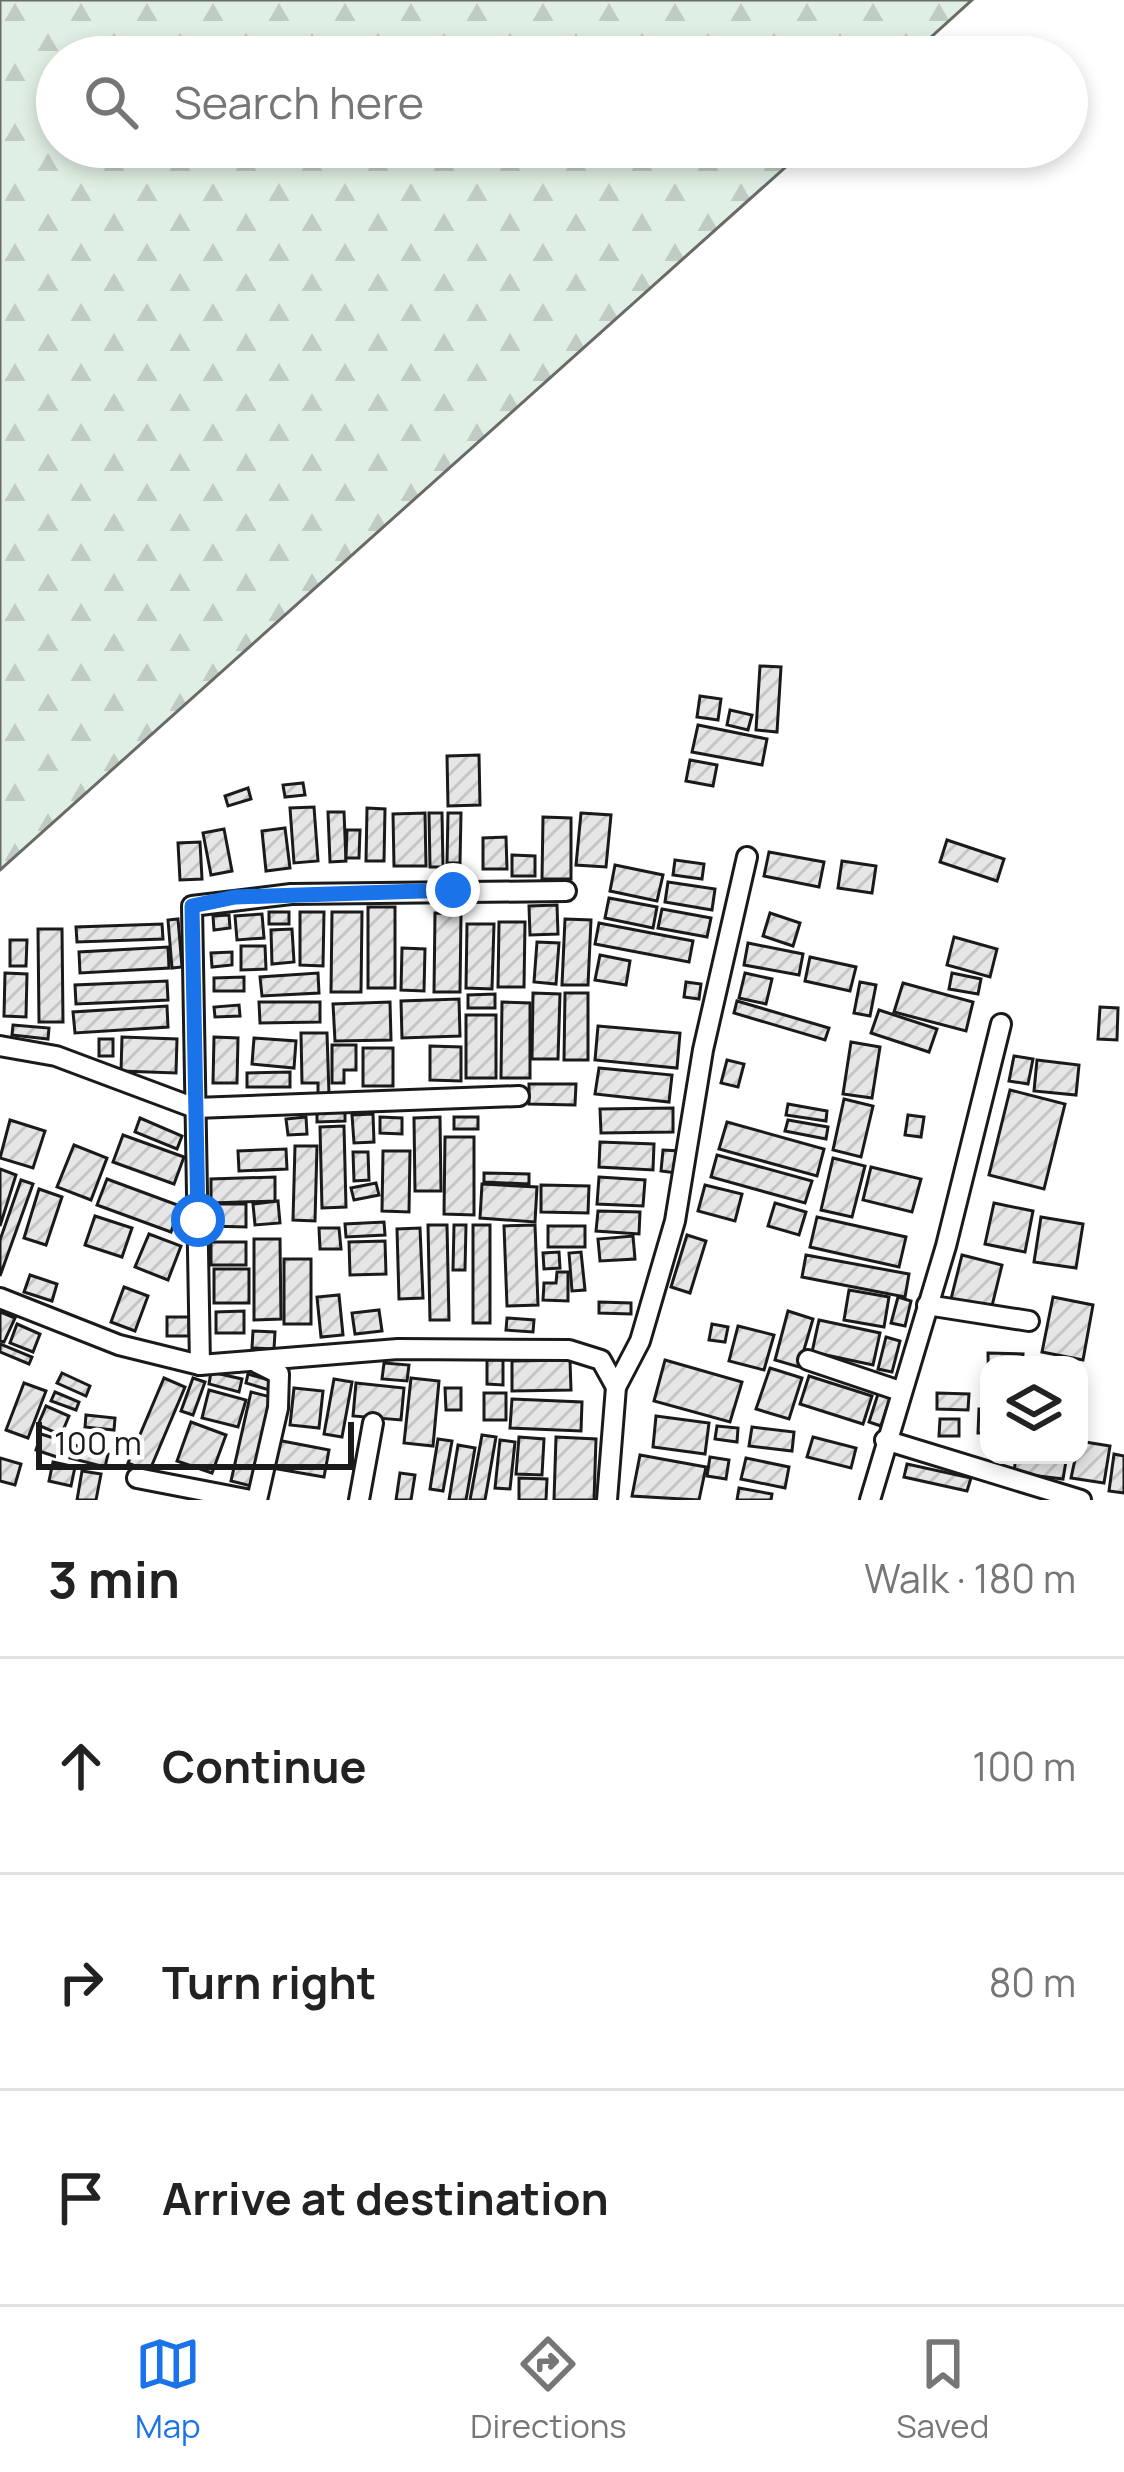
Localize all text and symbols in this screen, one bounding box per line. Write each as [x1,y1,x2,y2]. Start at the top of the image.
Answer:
search box [36,36,1088,168]
icon: search [78,69,144,135]
text: Search here [174,71,424,133]
route end [426,863,480,917]
route start [171,1193,225,1247]
map controls [980,1356,1088,1464]
button: layers [980,1356,1088,1464]
scale bar [36,1416,354,1469]
text: 100 m [54,1420,142,1465]
text: 3 min [48,1544,180,1613]
text: Walk · 180 m [864,1551,1076,1605]
icon: ahead [48,1733,114,1799]
text: Continue [162,1735,367,1797]
text: 100 m [972,1739,1076,1793]
icon: right [48,1949,114,2015]
text: Turn right [162,1951,376,2013]
text: 80 m [989,1955,1076,2009]
icon: arrive [48,2165,114,2231]
text: Arrive at destination [162,2167,609,2229]
tab: Map [135,2331,201,2448]
tab: Directions [470,2331,627,2448]
tab: Saved [896,2331,989,2448]

